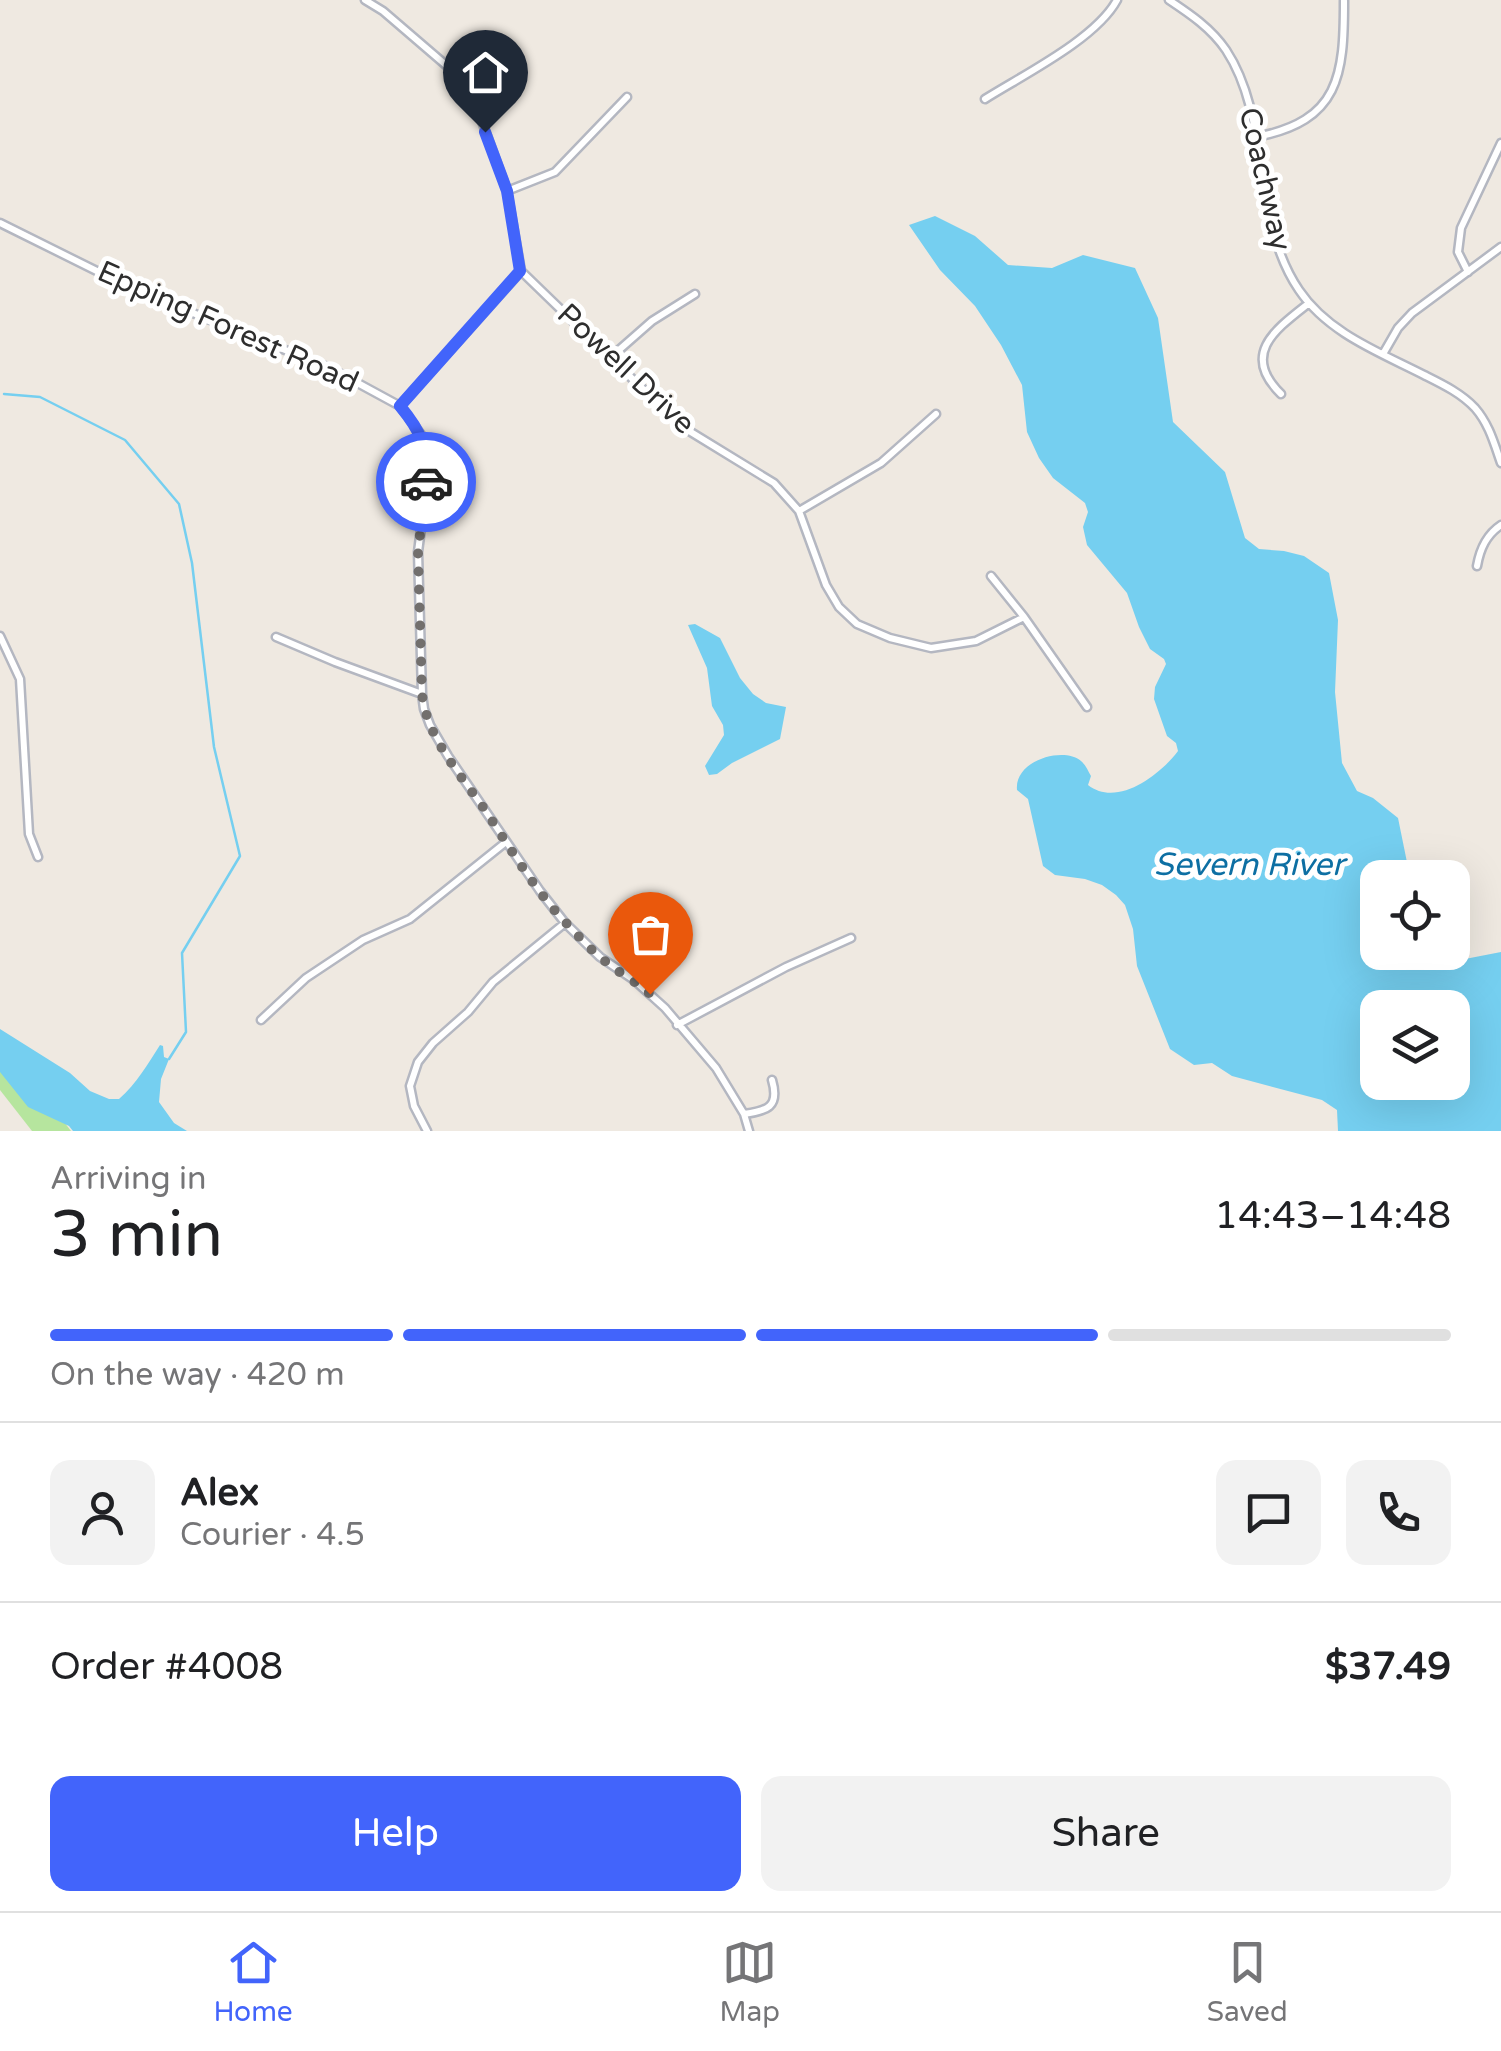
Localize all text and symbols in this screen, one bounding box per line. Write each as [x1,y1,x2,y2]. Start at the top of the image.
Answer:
pin [443,30,528,133]
icon: home [458,45,513,100]
street label: Coachway [1231,104,1299,254]
street label: Epping Forest Road [92,253,364,401]
street label: Powell Drive [549,296,703,442]
courier [376,432,476,532]
icon: car [399,455,454,510]
water label: Severn River [1154,846,1348,884]
map controls [1360,860,1470,1100]
button: locate [1360,860,1470,970]
pin [608,892,693,995]
icon: bag [623,907,678,962]
button: layers [1360,990,1470,1100]
text: Arriving in [50,1160,207,1198]
text: 14:43–14:48 [1214,1193,1451,1239]
text: 3 min [50,1196,223,1275]
text: On the way · 420 m [50,1356,345,1394]
button: person [50,1460,155,1565]
button: chat [1216,1460,1321,1565]
button: phone [1346,1460,1451,1565]
text: Alex [180,1470,259,1516]
text: Courier · 4.5 [180,1516,365,1554]
text: Order #4008 [50,1644,283,1690]
text: $37.49 [1325,1644,1451,1690]
button: Help [50,1776,741,1891]
button: Share [761,1776,1451,1891]
tab: Home [213,1935,293,2029]
tab: Map [719,1935,780,2029]
tab: Saved [1207,1935,1288,2029]

